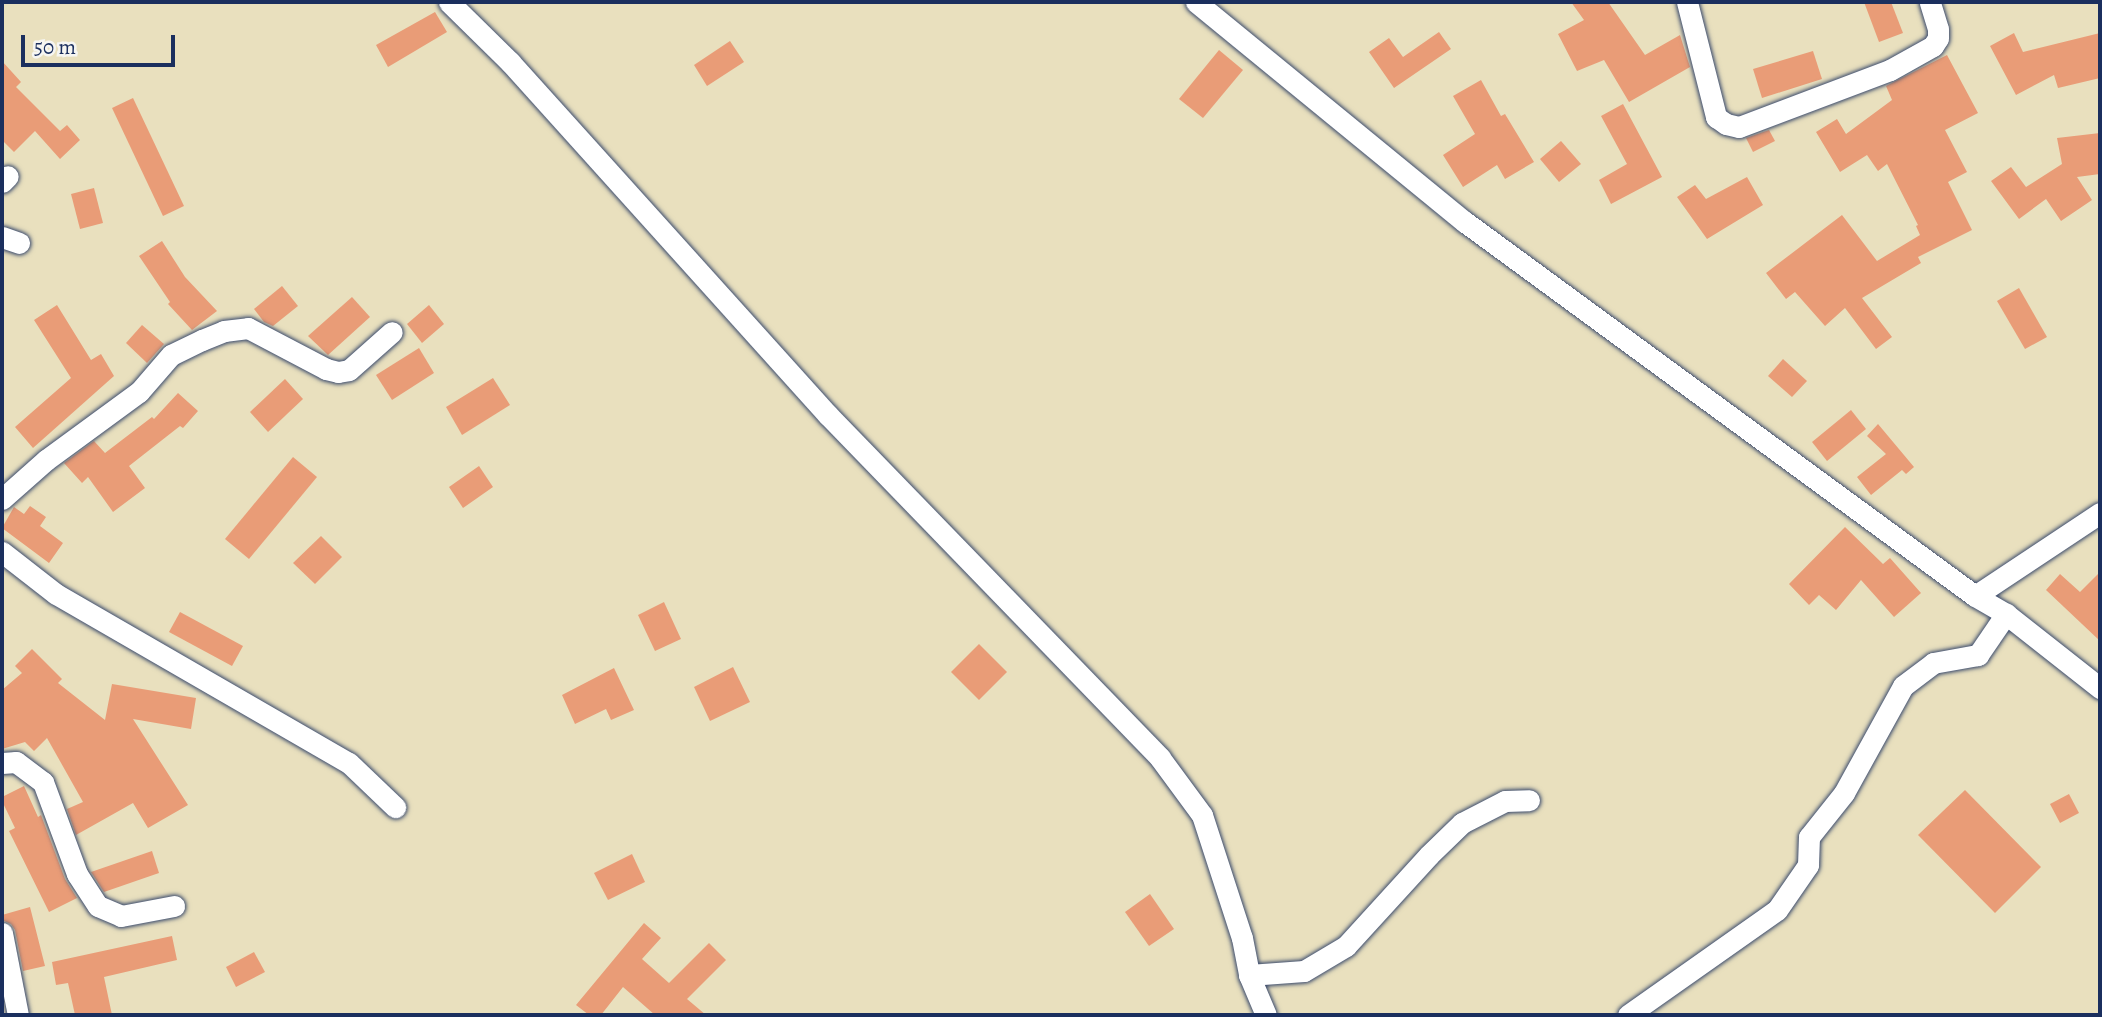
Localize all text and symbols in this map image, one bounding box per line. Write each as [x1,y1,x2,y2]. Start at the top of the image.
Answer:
scale bar [24,21,178,65]
text: 50 m [34,33,76,61]

